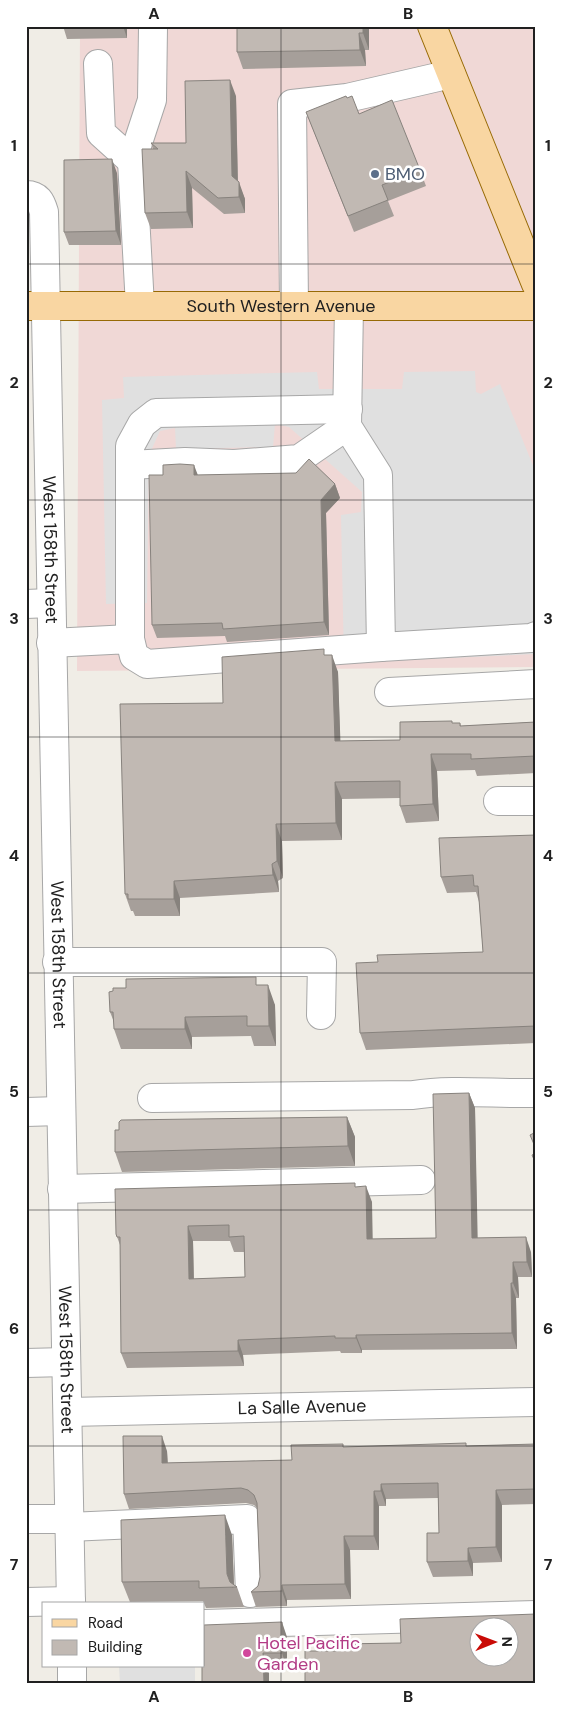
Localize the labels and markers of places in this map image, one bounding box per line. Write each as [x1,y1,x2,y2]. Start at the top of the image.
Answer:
place label: BMO [385,162,425,186]
marker: BMO [369,168,381,180]
place label: Hotel Pacific Garden [257,1631,360,1676]
marker: Hotel Pacific Garden [241,1647,253,1659]

